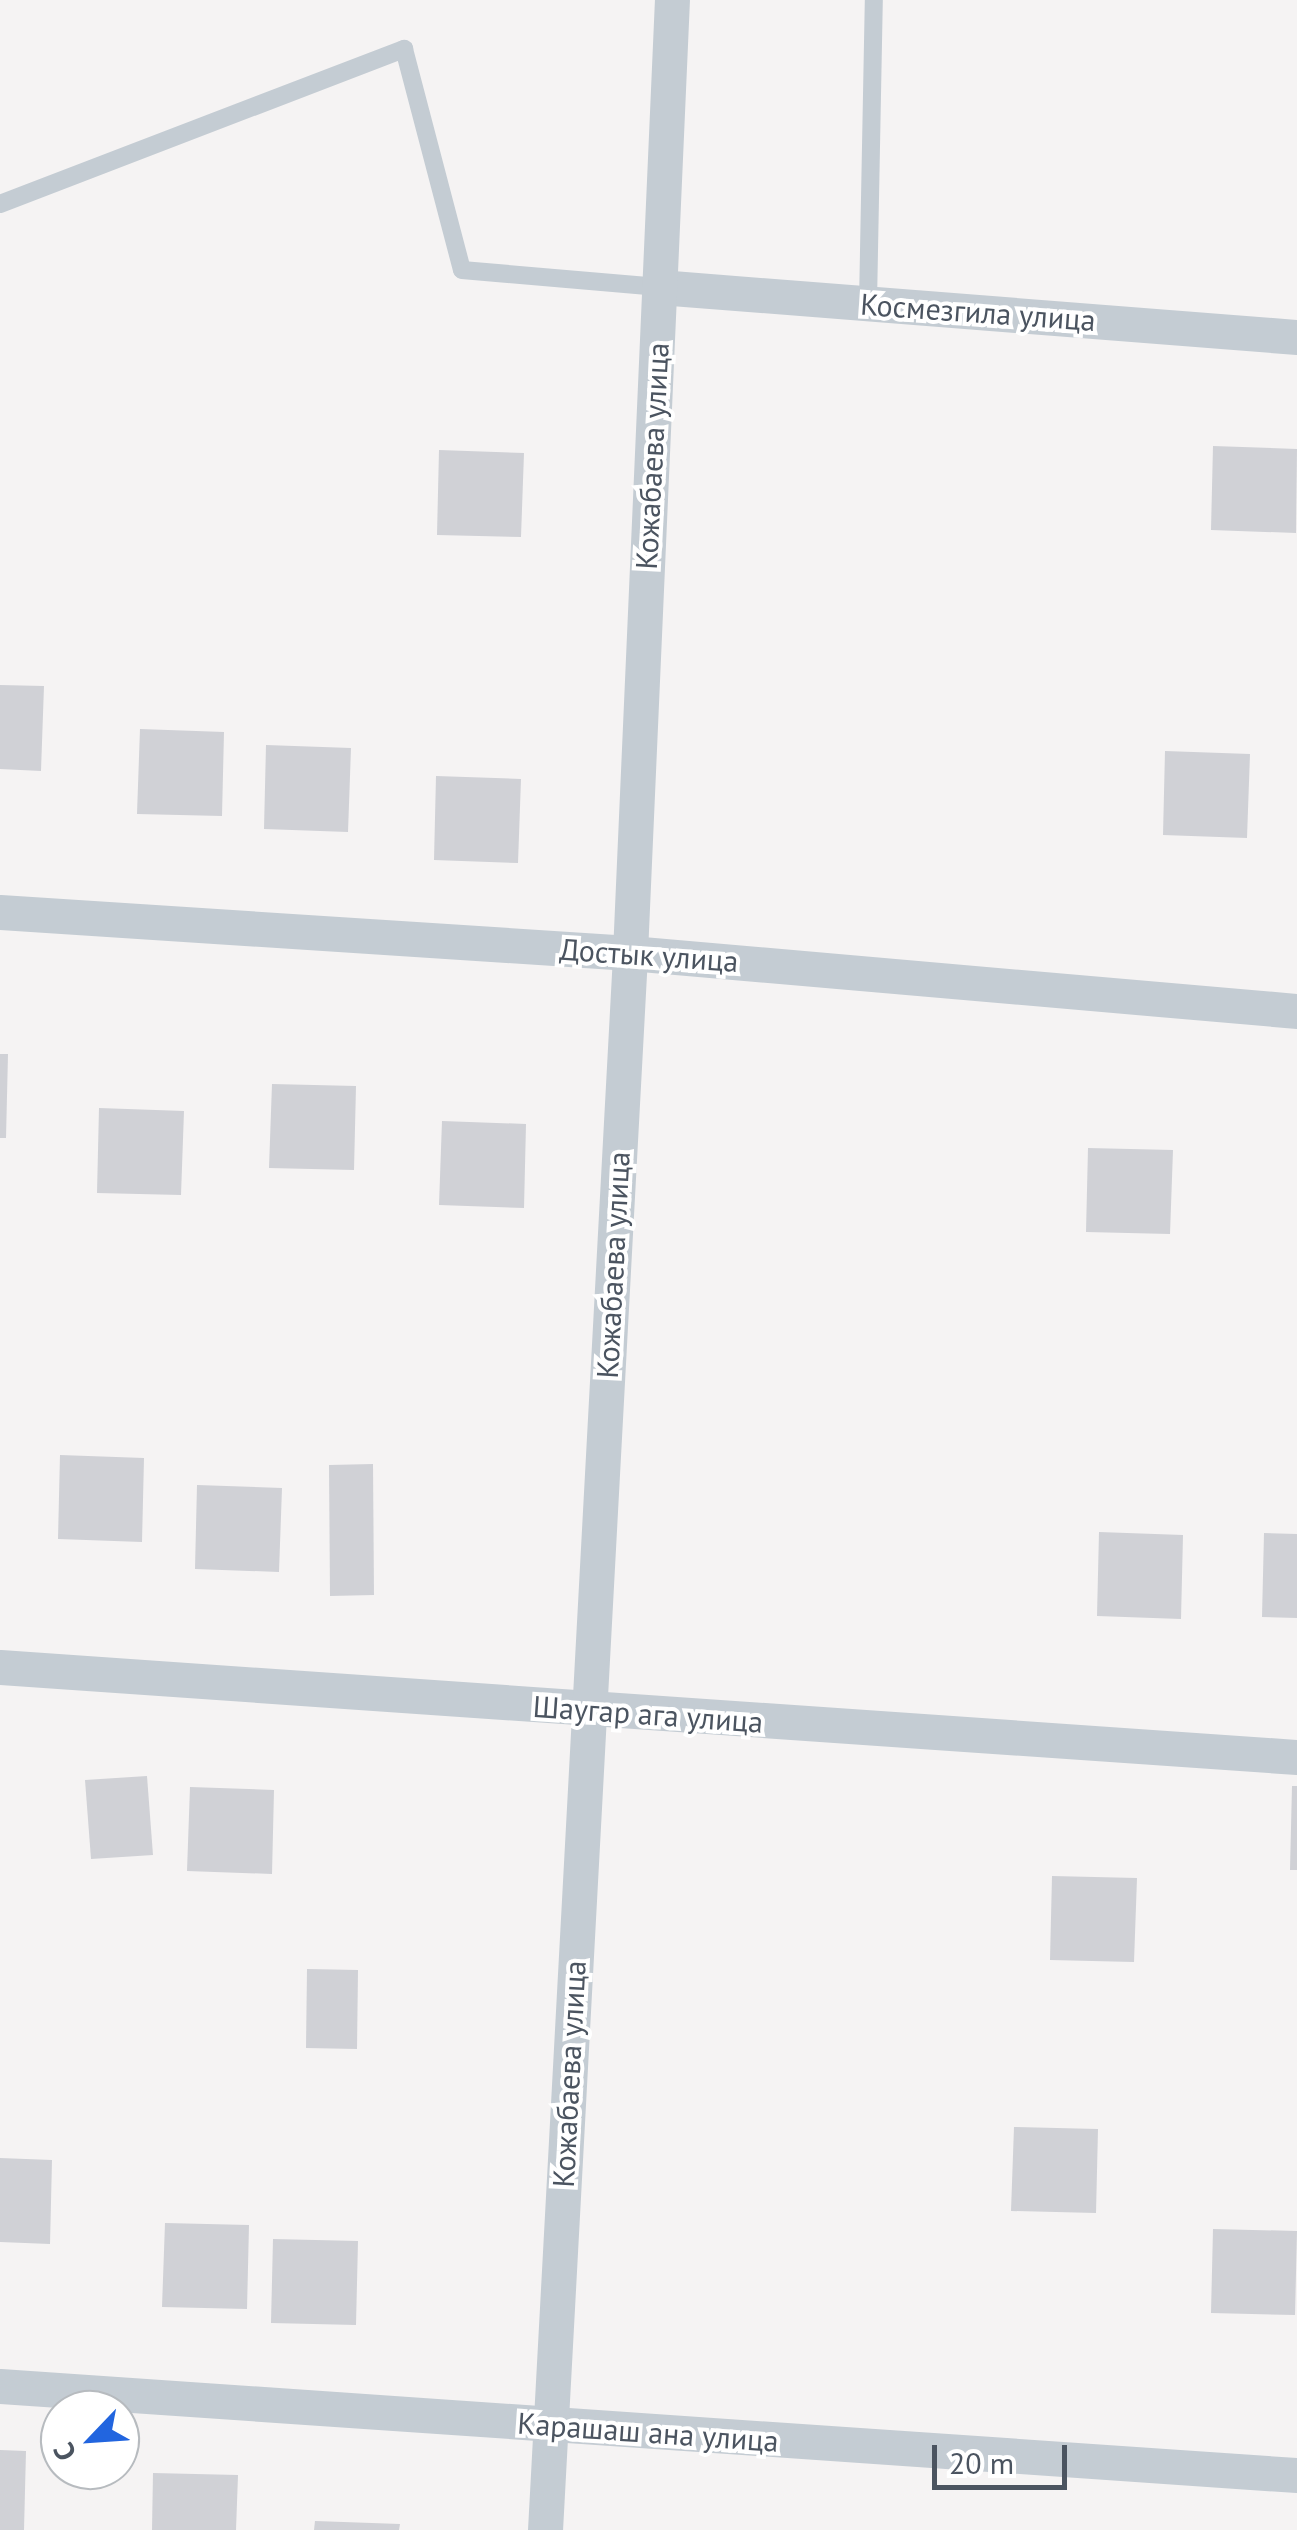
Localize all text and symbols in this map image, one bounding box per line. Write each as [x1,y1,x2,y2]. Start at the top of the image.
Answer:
street label: Космезгила улица [859,286,1097,338]
street label: Кожабаева улица [628,342,676,570]
street label: Достык улица [558,931,740,979]
street label: Кожабаева улица [589,1151,637,1379]
street label: Шаугар ага улица [532,1688,764,1740]
street label: Кожабаева улица [545,1960,593,2188]
north arrow [40,2390,140,2490]
street label: Карашаш ана улица [516,2405,780,2459]
scale bar [937,2425,1072,2487]
text: С [44,2437,84,2467]
text: 20 m [949,2443,1014,2482]

